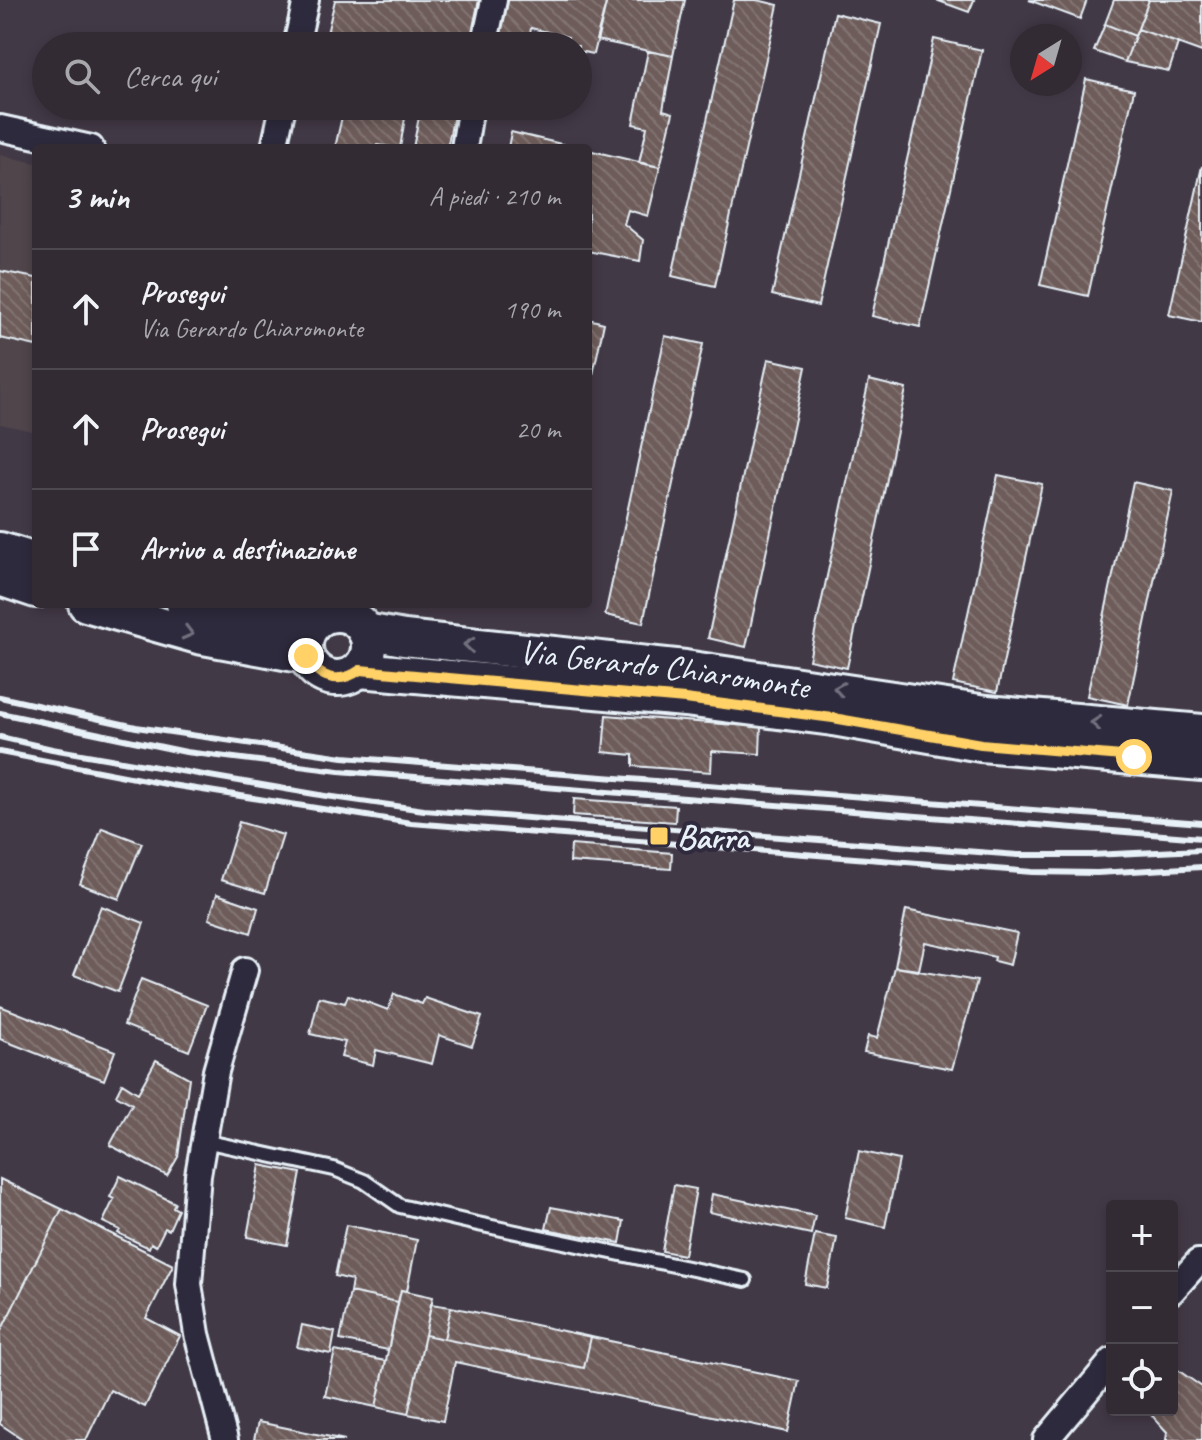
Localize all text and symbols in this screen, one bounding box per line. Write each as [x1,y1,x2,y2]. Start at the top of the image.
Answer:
north arrow [1010,24,1082,96]
search box [32,32,592,120]
icon: search [60,54,104,98]
text: Cerca qui [124,57,217,95]
text: 3 min [64,175,129,218]
text: A piedi · 210 m [429,180,560,213]
text: Prosegui [140,274,224,312]
icon: ahead [64,287,108,331]
text: 190 m [504,293,560,326]
text: Via Gerardo Chiaromonte [140,312,363,345]
icon: ahead [64,407,108,451]
text: Prosegui [140,410,224,448]
text: 20 m [516,413,560,446]
icon: arrive [64,527,108,571]
text: Arrivo a destinazione [140,530,355,568]
one-way arrow [181,624,195,640]
street label: Via Gerardo Chiaromonte [518,629,815,709]
one-way arrow [462,636,475,653]
route end [288,638,324,674]
one-way arrow [832,682,846,699]
one-way arrow [1089,714,1102,731]
route start [1116,739,1152,775]
place label: Barra [677,815,751,858]
marker: Barra [648,825,670,847]
map controls [1106,1200,1178,1416]
button: + [1106,1200,1178,1272]
button: − [1106,1272,1178,1344]
button: locate [1106,1344,1178,1416]

